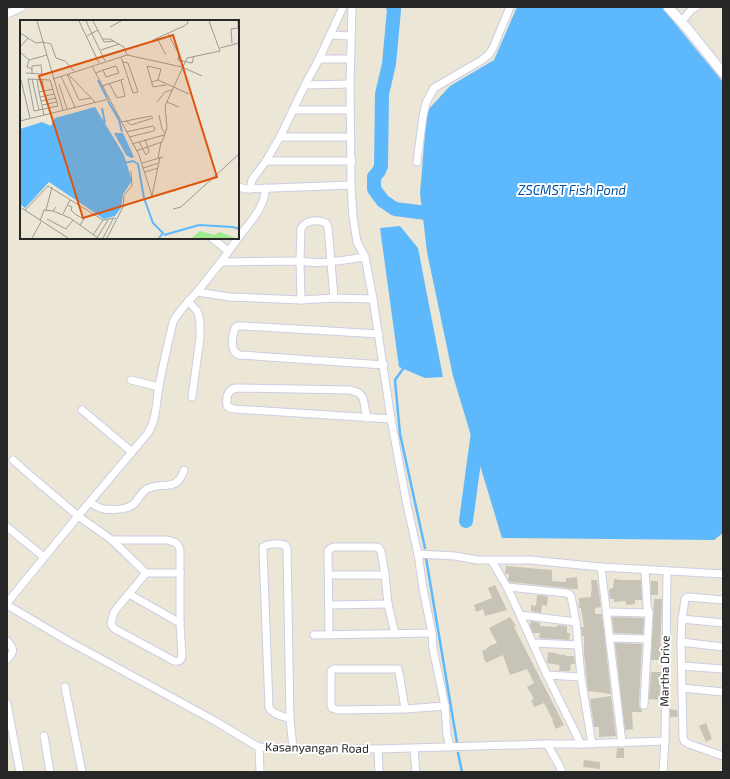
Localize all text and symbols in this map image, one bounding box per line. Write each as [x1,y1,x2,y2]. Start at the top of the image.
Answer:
inset map [20,20,239,239]
water label: ZSCMST Fish Pond [518,182,626,198]
street label: Martha Drive [656,635,672,707]
street label: Kasanyangan Road [265,739,369,755]

